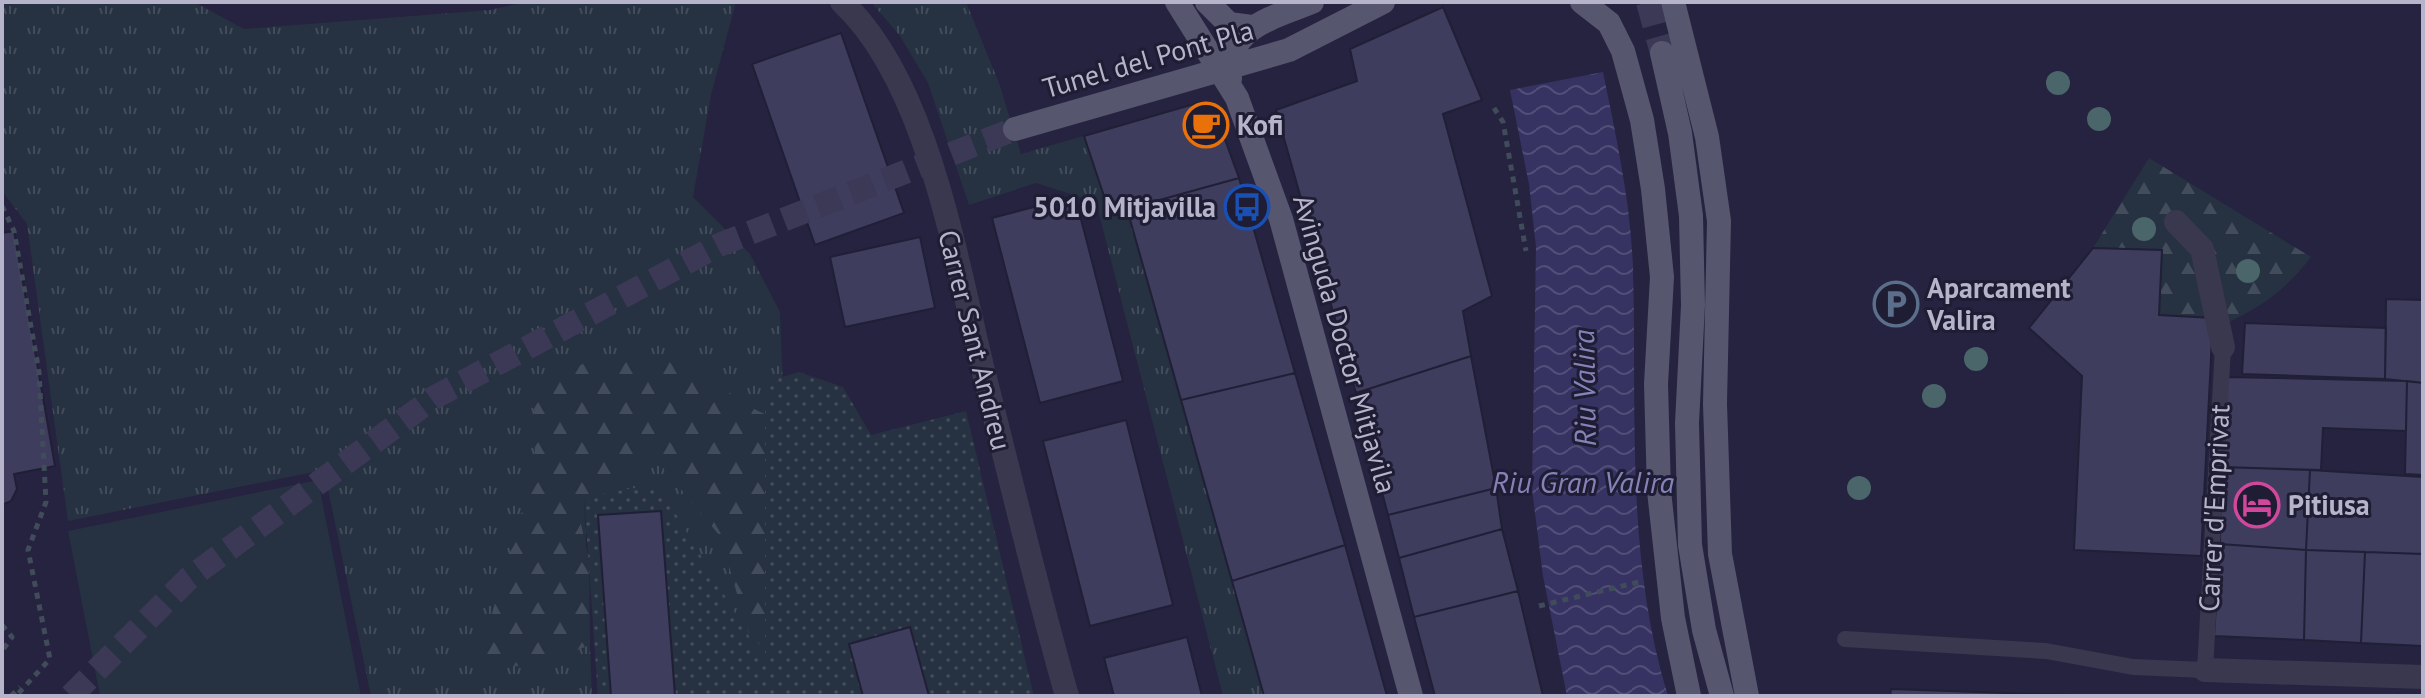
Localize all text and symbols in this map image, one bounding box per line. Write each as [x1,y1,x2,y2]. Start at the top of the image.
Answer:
street label: Tunel del Pont Pla [1038,11,1257,106]
cafe icon: Kofi [1182,101,1230,149]
place label: Kofi [1237,106,1284,143]
bus stop icon: 5010 Mitjavilla [1223,183,1271,231]
place label: 5010 Mitjavilla [1033,188,1216,225]
street label: Avinguda Doctor Mitjavila [1285,190,1406,497]
street label: Carrer Sant Andreu [930,226,1021,454]
place label: Aparcament Valira [1926,269,2071,338]
parking icon: Aparcament Valira [1872,280,1920,328]
water label: Riu Valira [1563,329,1604,447]
street label: Carrer d'Emprivat [2190,403,2237,613]
water label: Riu Gran Valira [1492,462,1675,501]
hotel icon: Pitiusa [2233,481,2281,529]
place label: Pitiusa [2288,486,2370,523]

